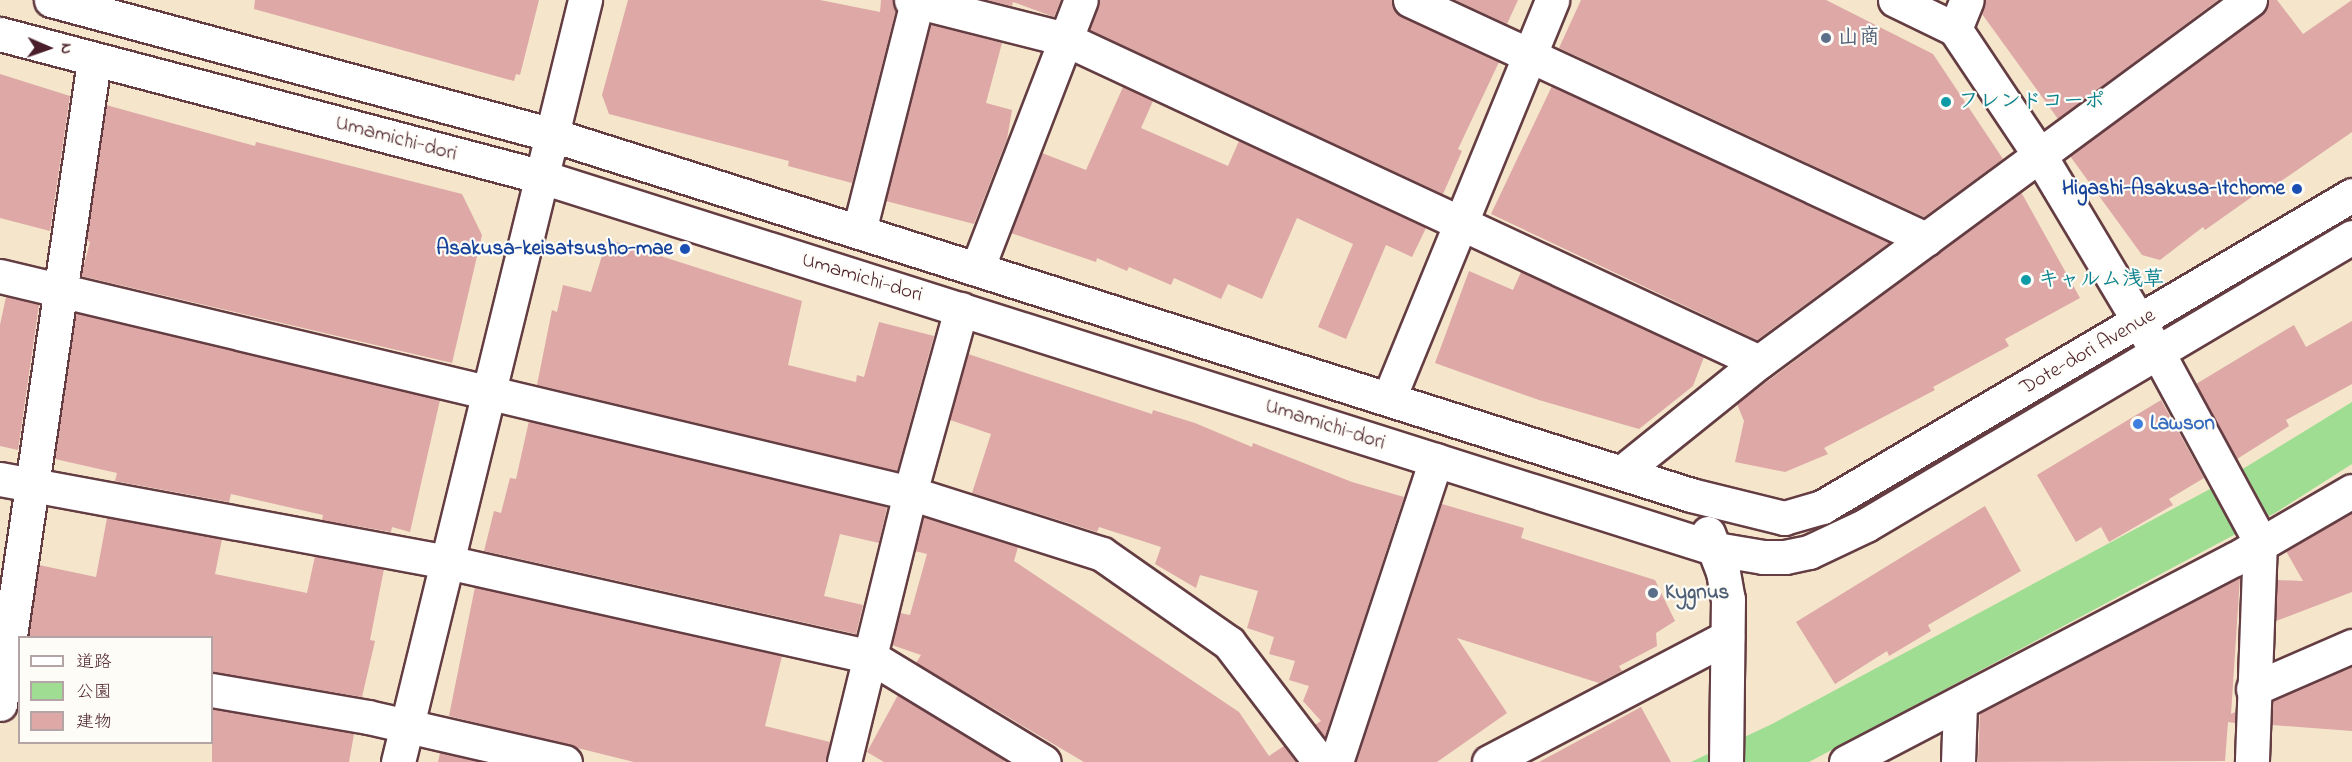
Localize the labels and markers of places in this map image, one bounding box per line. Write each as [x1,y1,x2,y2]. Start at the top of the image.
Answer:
place label: 山商 [1838,25,1880,51]
marker: 山商 [1819,31,1833,45]
place label: フレンドコーポ [1958,89,2105,115]
marker: フレンドコーポ [1939,95,1953,109]
place label: Higashi-Asakusa-Itchome [2062,176,2285,202]
marker: Higashi-Asakusa-Itchome [2290,182,2304,196]
place label: Asakusa-keisatsusho-mae [436,236,673,262]
marker: Asakusa-keisatsusho-mae [678,242,692,256]
place label: キャルム浅草 [2038,267,2164,293]
marker: キャルム浅草 [2019,273,2033,287]
place label: Lawson [2150,411,2215,437]
marker: Lawson [2131,417,2145,431]
place label: Kygnus [1665,580,1729,606]
marker: Kygnus [1646,586,1660,600]

